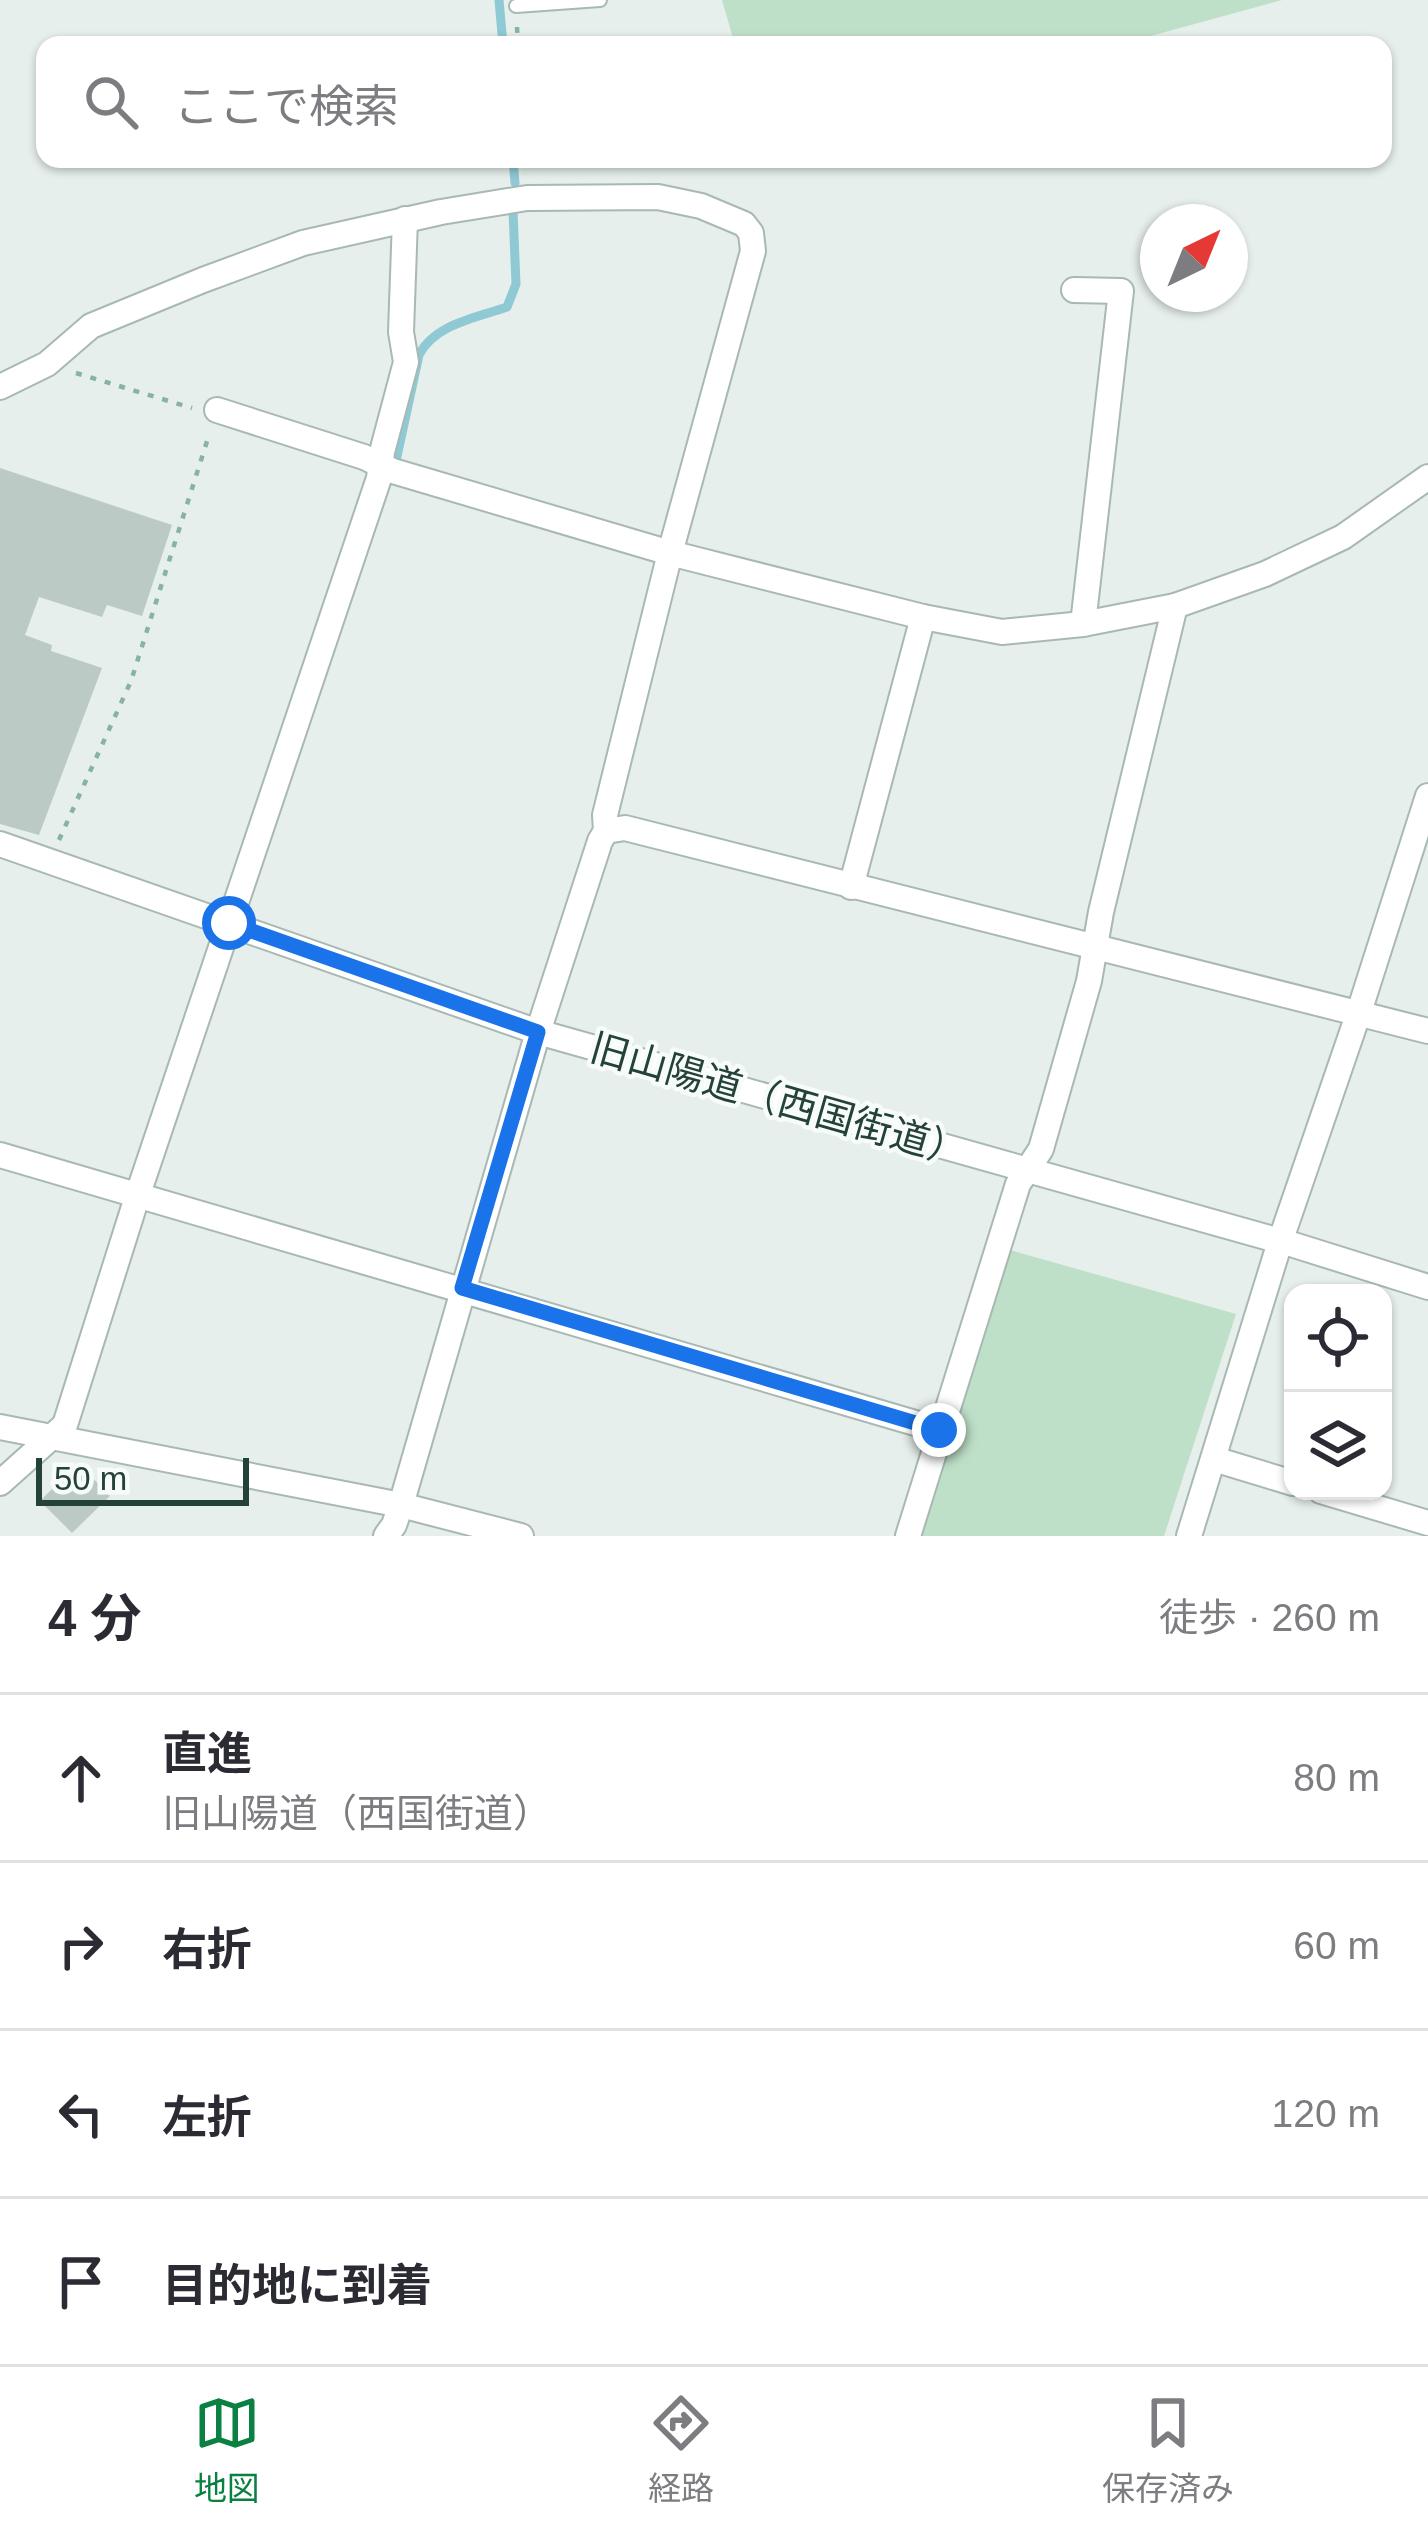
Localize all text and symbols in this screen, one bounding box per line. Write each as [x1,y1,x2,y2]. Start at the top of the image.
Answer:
search box [36,36,1392,168]
icon: search [78,69,144,135]
text: ここで検索 [174,81,399,132]
north arrow [1140,204,1248,312]
route start [202,896,256,950]
street label: 旧山陽道（西国街道） [586,1026,972,1174]
map controls [1284,1284,1392,1500]
button: locate [1284,1284,1392,1392]
button: layers [1284,1392,1392,1500]
route end [912,1403,966,1457]
scale bar [36,1452,249,1505]
text: 50 m [54,1460,127,1497]
text: 4 分 [48,1590,142,1647]
text: 徒歩 · 260 m [1159,1596,1380,1639]
text: 直進 [162,1728,252,1779]
icon: ahead [48,1745,114,1811]
text: 80 m [1293,1756,1380,1799]
text: 旧山陽道（西国街道） [162,1792,552,1835]
icon: right [48,1913,114,1979]
text: 右折 [162,1924,252,1975]
text: 60 m [1293,1924,1380,1967]
icon: left [48,2081,114,2147]
text: 左折 [162,2092,252,2143]
text: 120 m [1272,2092,1380,2135]
icon: arrive [48,2249,114,2315]
text: 目的地に到着 [162,2260,432,2311]
tab: 地図 [194,2390,260,2510]
tab: 経路 [648,2390,714,2510]
tab: 保存済み [1102,2390,1234,2510]

